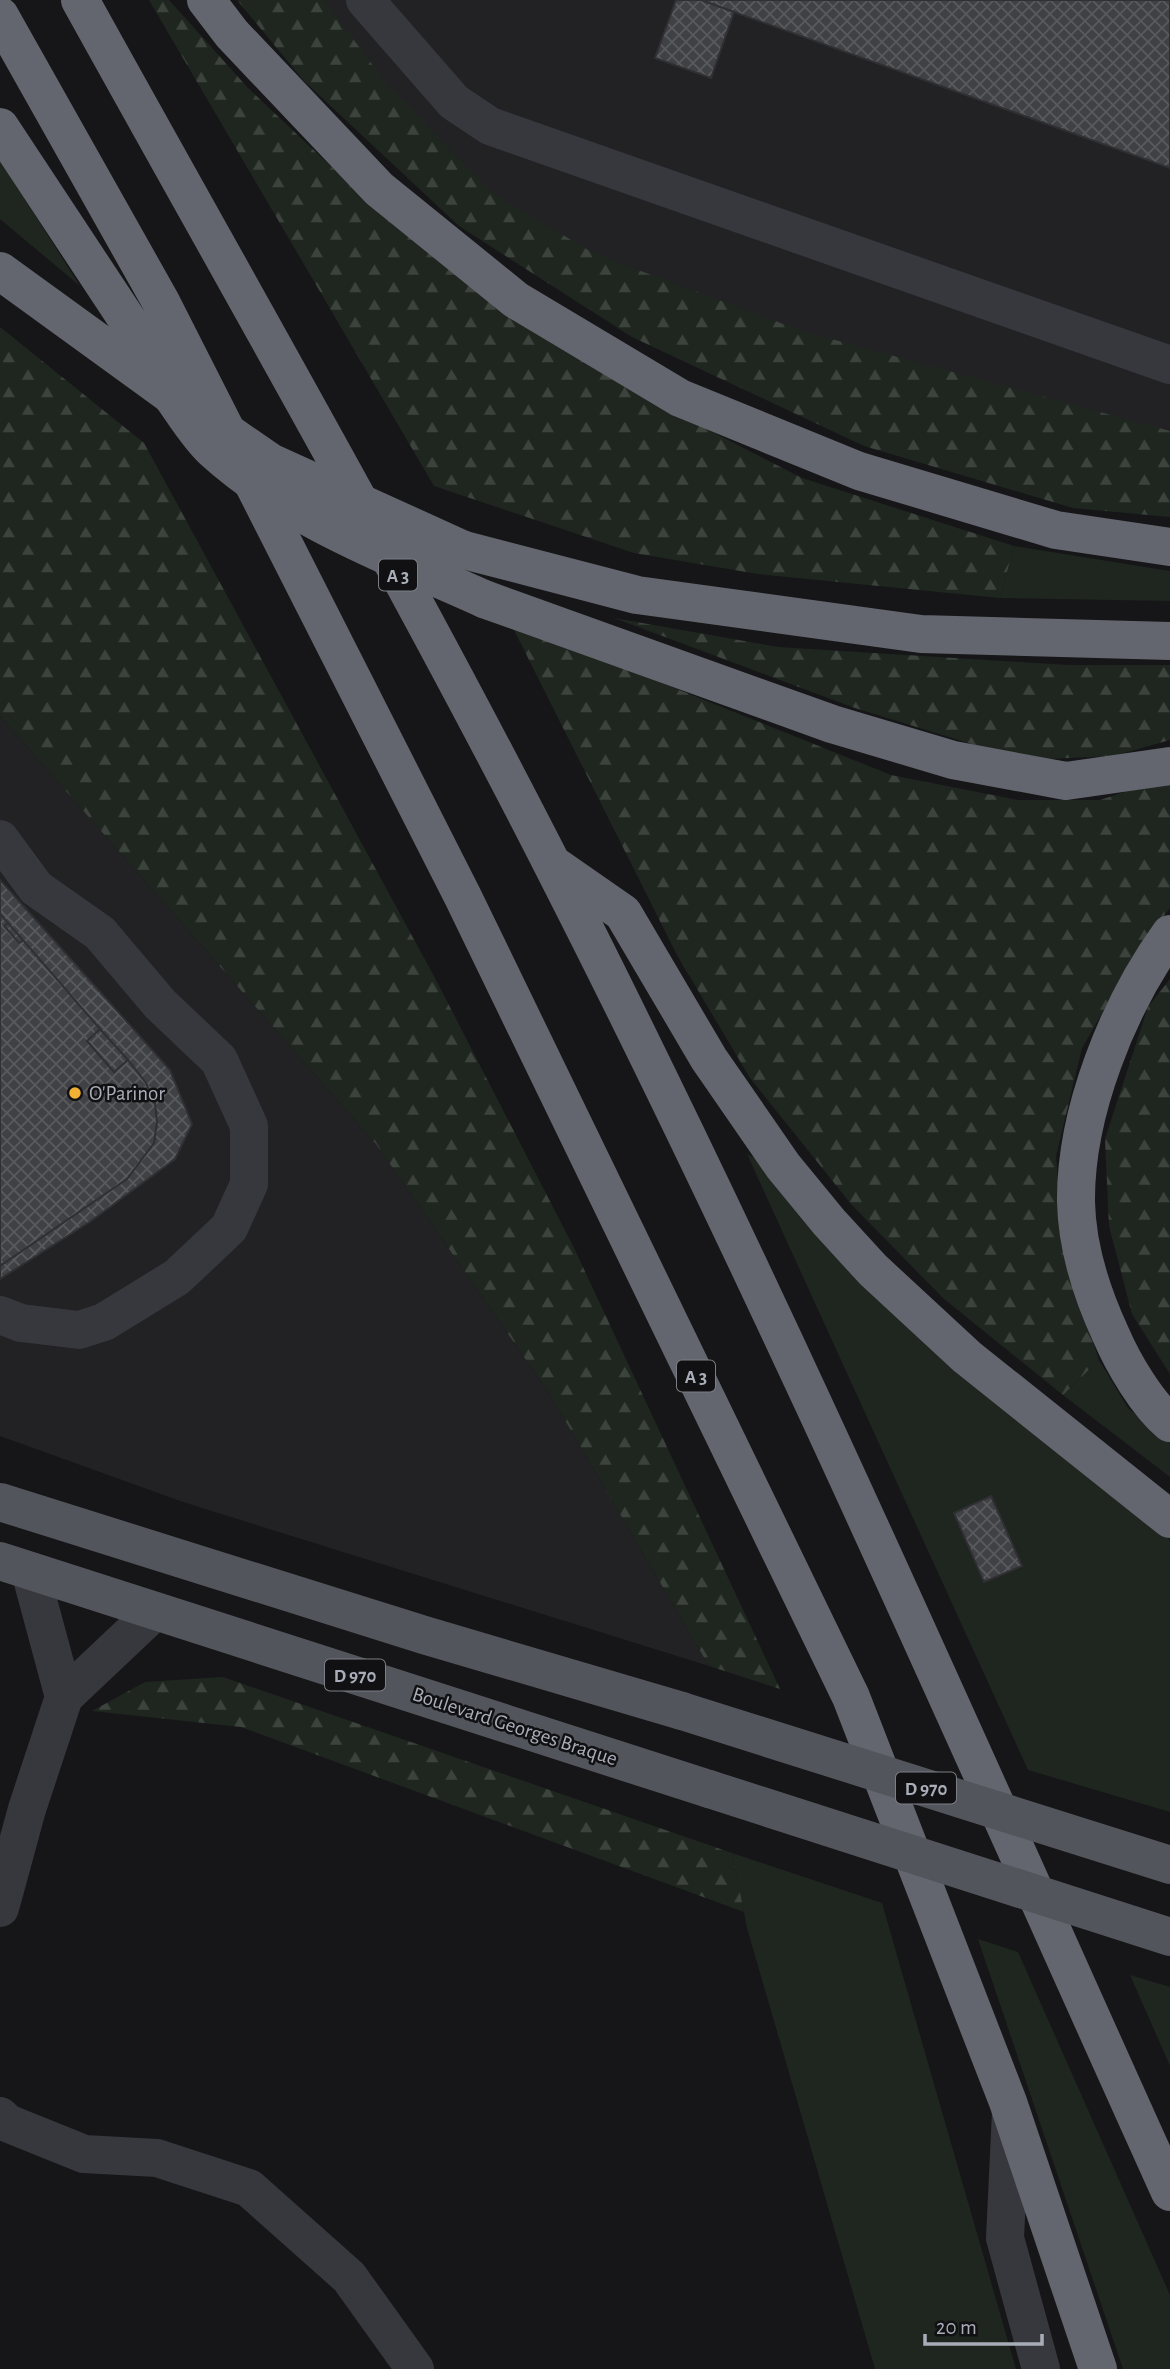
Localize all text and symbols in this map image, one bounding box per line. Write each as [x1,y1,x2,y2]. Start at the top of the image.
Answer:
road number: A 3 [379,560,417,590]
place label: O'Parinor [89,1083,165,1104]
marker: O'Parinor [67,1085,83,1101]
road number: A 3 [677,1360,715,1392]
road number: D 970 [325,1660,385,1690]
street label: Boulevard Georges Braque [410,1683,620,1770]
road number: D 970 [896,1772,956,1803]
scale bar [925,2302,1042,2346]
text: 20 m [936,2317,977,2338]

